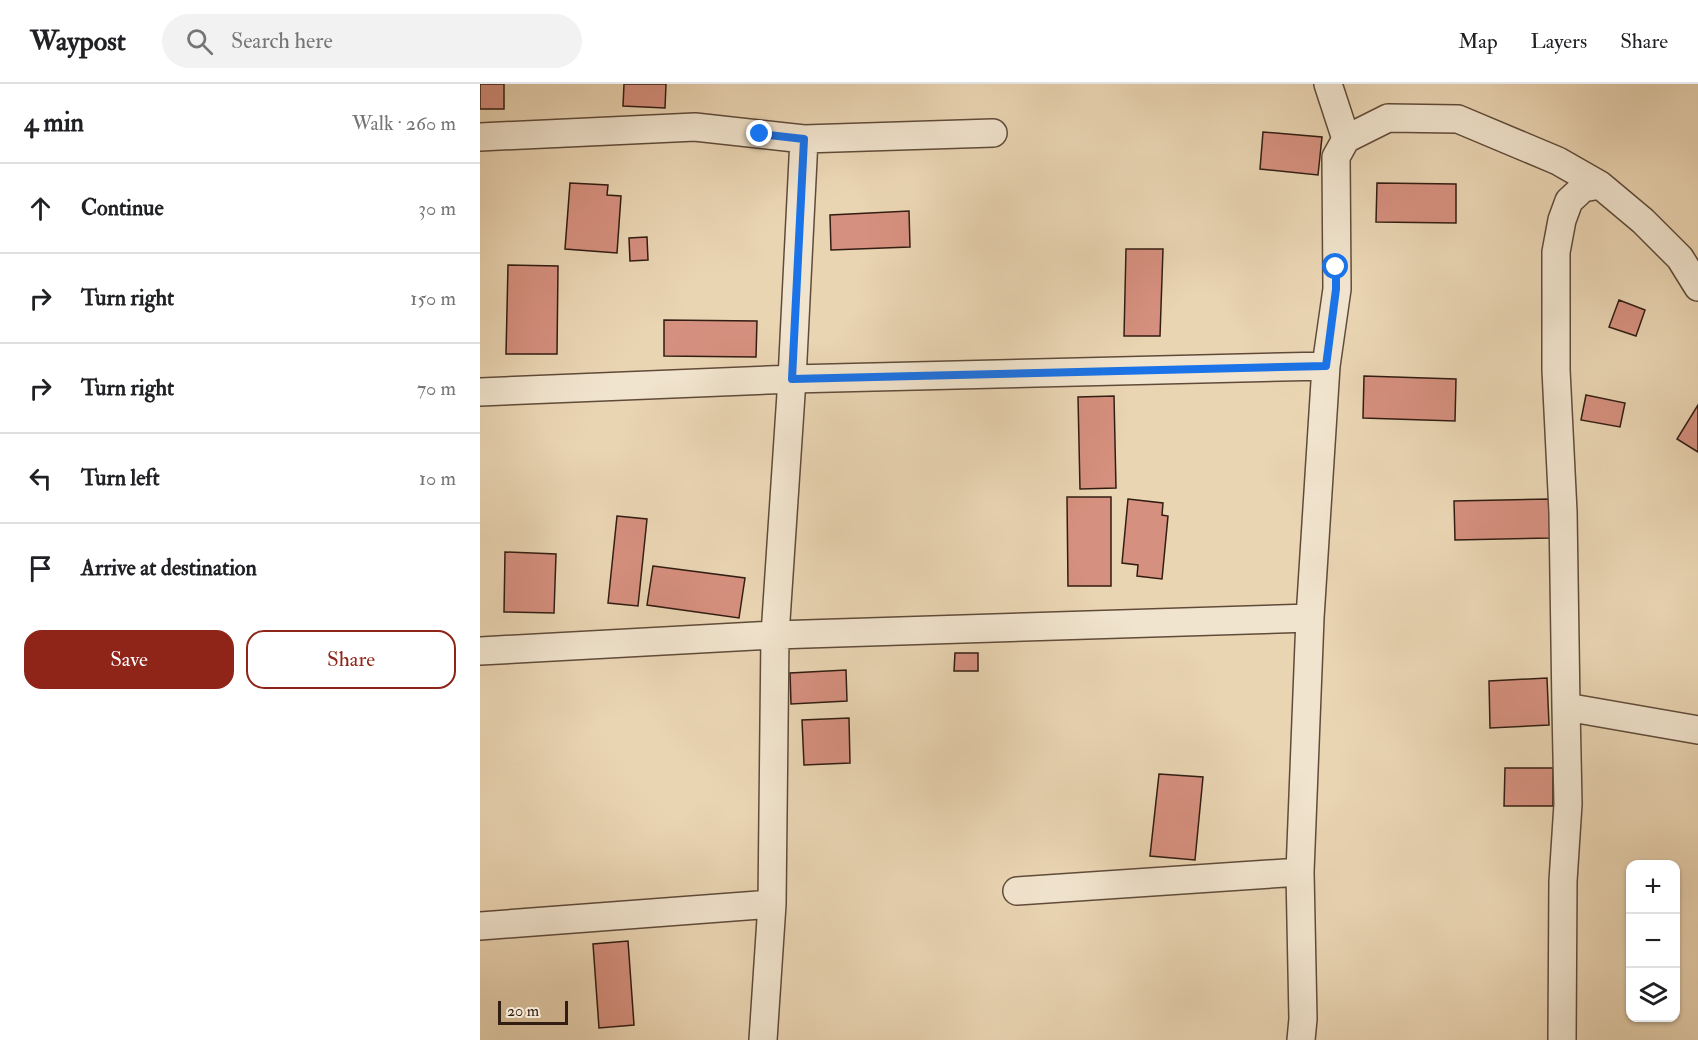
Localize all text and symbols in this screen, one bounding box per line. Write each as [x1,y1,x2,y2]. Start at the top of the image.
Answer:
search box [162,14,582,68]
text: Waypost [30,24,126,59]
icon: search [183,25,216,58]
text: Search here [231,27,333,55]
text: Map [1458,28,1498,55]
text: Layers [1531,28,1587,55]
text: Share [1620,28,1668,55]
text: 4 min [24,107,84,139]
text: Walk · 260 m [352,111,456,136]
route end [746,120,772,146]
icon: ahead [24,192,57,225]
text: Continue [81,194,164,222]
text: 30 m [418,196,456,221]
route start [1322,253,1348,279]
icon: right [24,282,57,315]
text: Turn right [81,284,174,312]
text: 150 m [410,286,456,311]
icon: right [24,372,57,405]
text: Turn right [81,374,174,402]
text: 70 m [417,376,456,401]
icon: left [24,462,57,495]
text: Turn left [81,464,160,492]
text: 10 m [419,466,456,491]
icon: arrive [24,552,57,585]
text: Arrive at destination [81,554,257,582]
button: Save [24,630,234,689]
button: Share [246,630,456,689]
map controls [1626,860,1680,1022]
button: + [1626,860,1680,914]
button: − [1626,914,1680,968]
button: layers [1626,968,1680,1022]
scale bar [498,998,568,1026]
text: 20 m [507,1001,539,1021]

